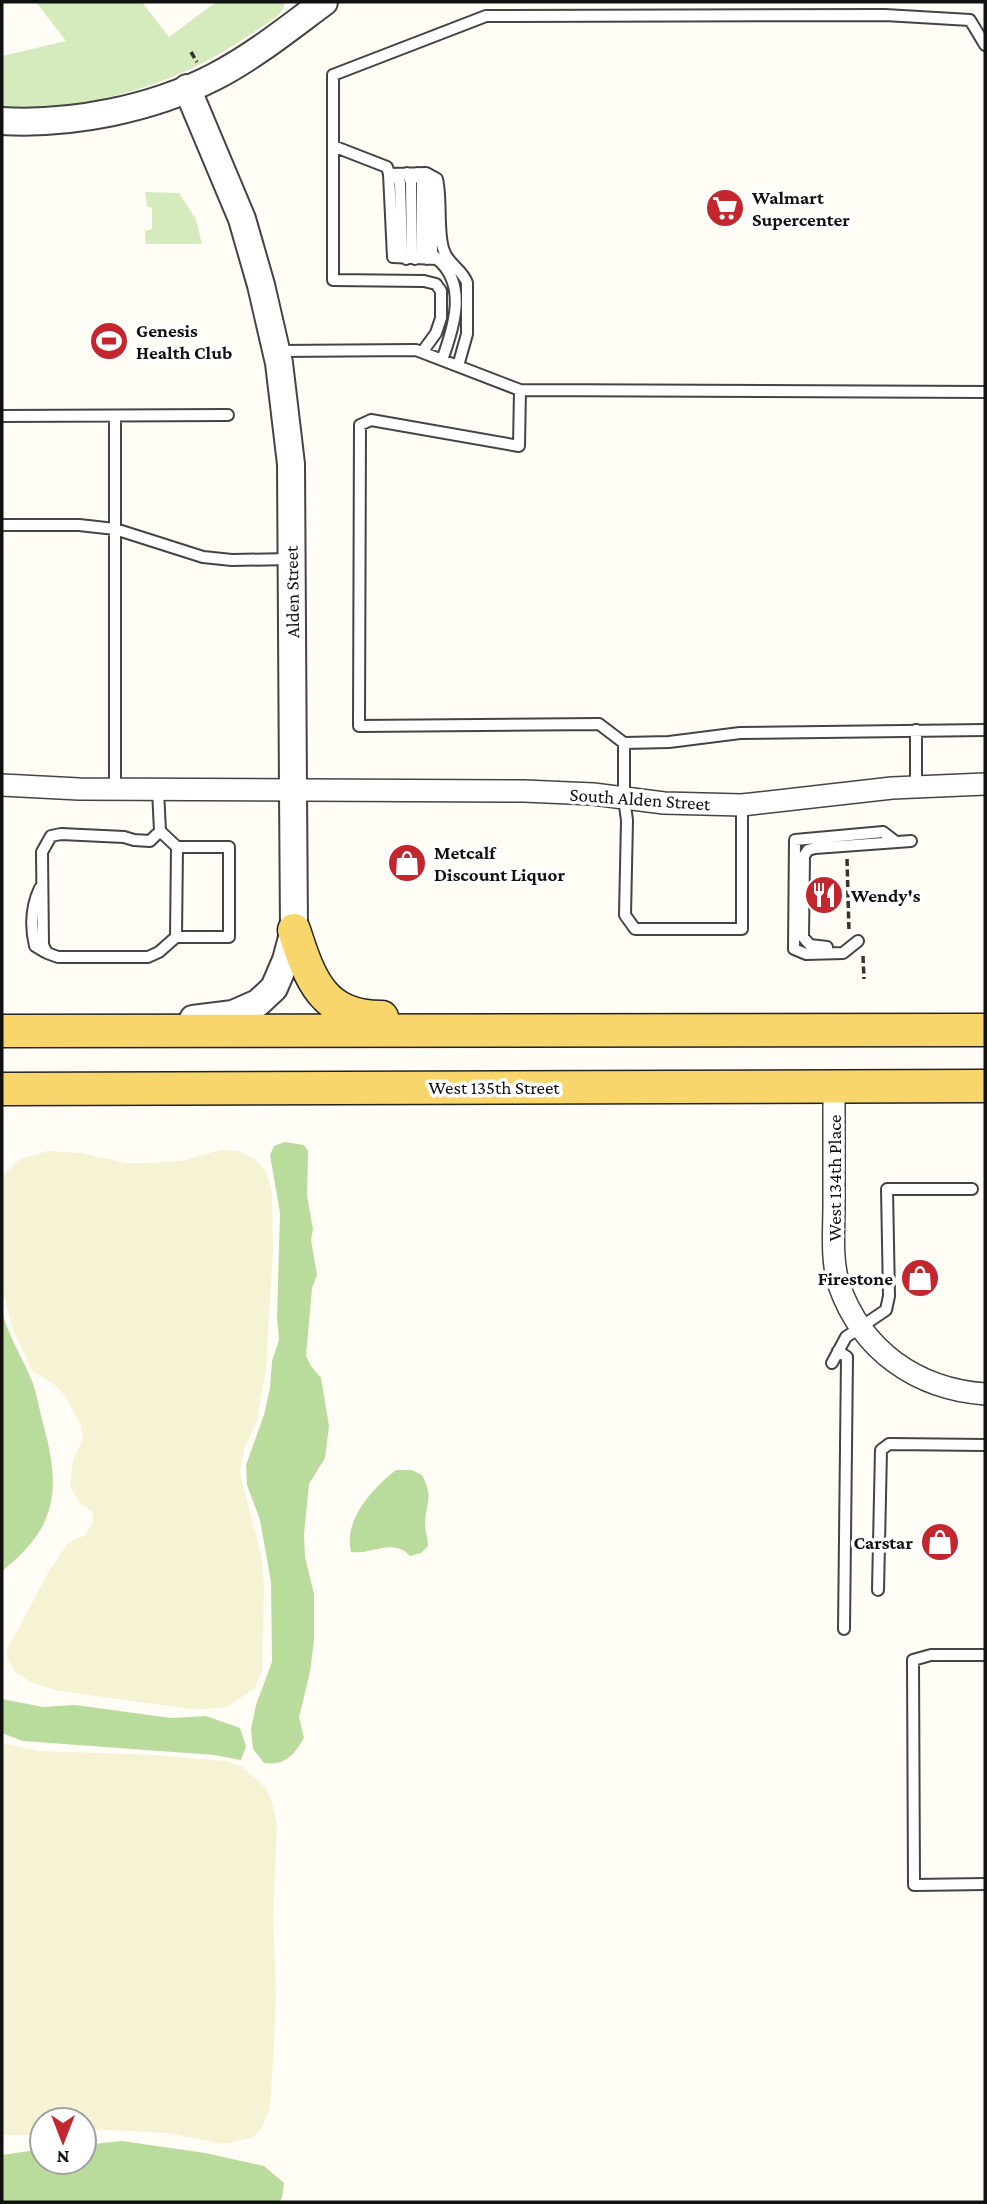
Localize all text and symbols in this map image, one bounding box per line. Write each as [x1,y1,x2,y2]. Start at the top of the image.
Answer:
supermarket icon: Walmart Supercenter [704,187,746,229]
place label: Walmart Supercenter [751,187,850,230]
sports icon: Genesis Health Club [88,320,130,362]
place label: Genesis Health Club [136,320,232,363]
street label: Alden Street [281,545,303,638]
street label: South Alden Street [569,784,712,814]
shop icon: Metcalf Discount Liquor [386,842,428,884]
place label: Metcalf Discount Liquor [434,842,565,885]
restaurant icon: Wendy's [803,874,845,916]
place label: Wendy's [850,885,921,906]
street label: West 135th Street [428,1077,560,1098]
street label: West 134th Place [824,1115,845,1241]
shop icon: Firestone [899,1257,941,1299]
place label: Firestone [818,1268,893,1289]
shop icon: Carstar [919,1521,961,1563]
place label: Carstar [854,1532,913,1553]
north arrow [28,2106,98,2176]
text: N [56,2147,69,2168]

